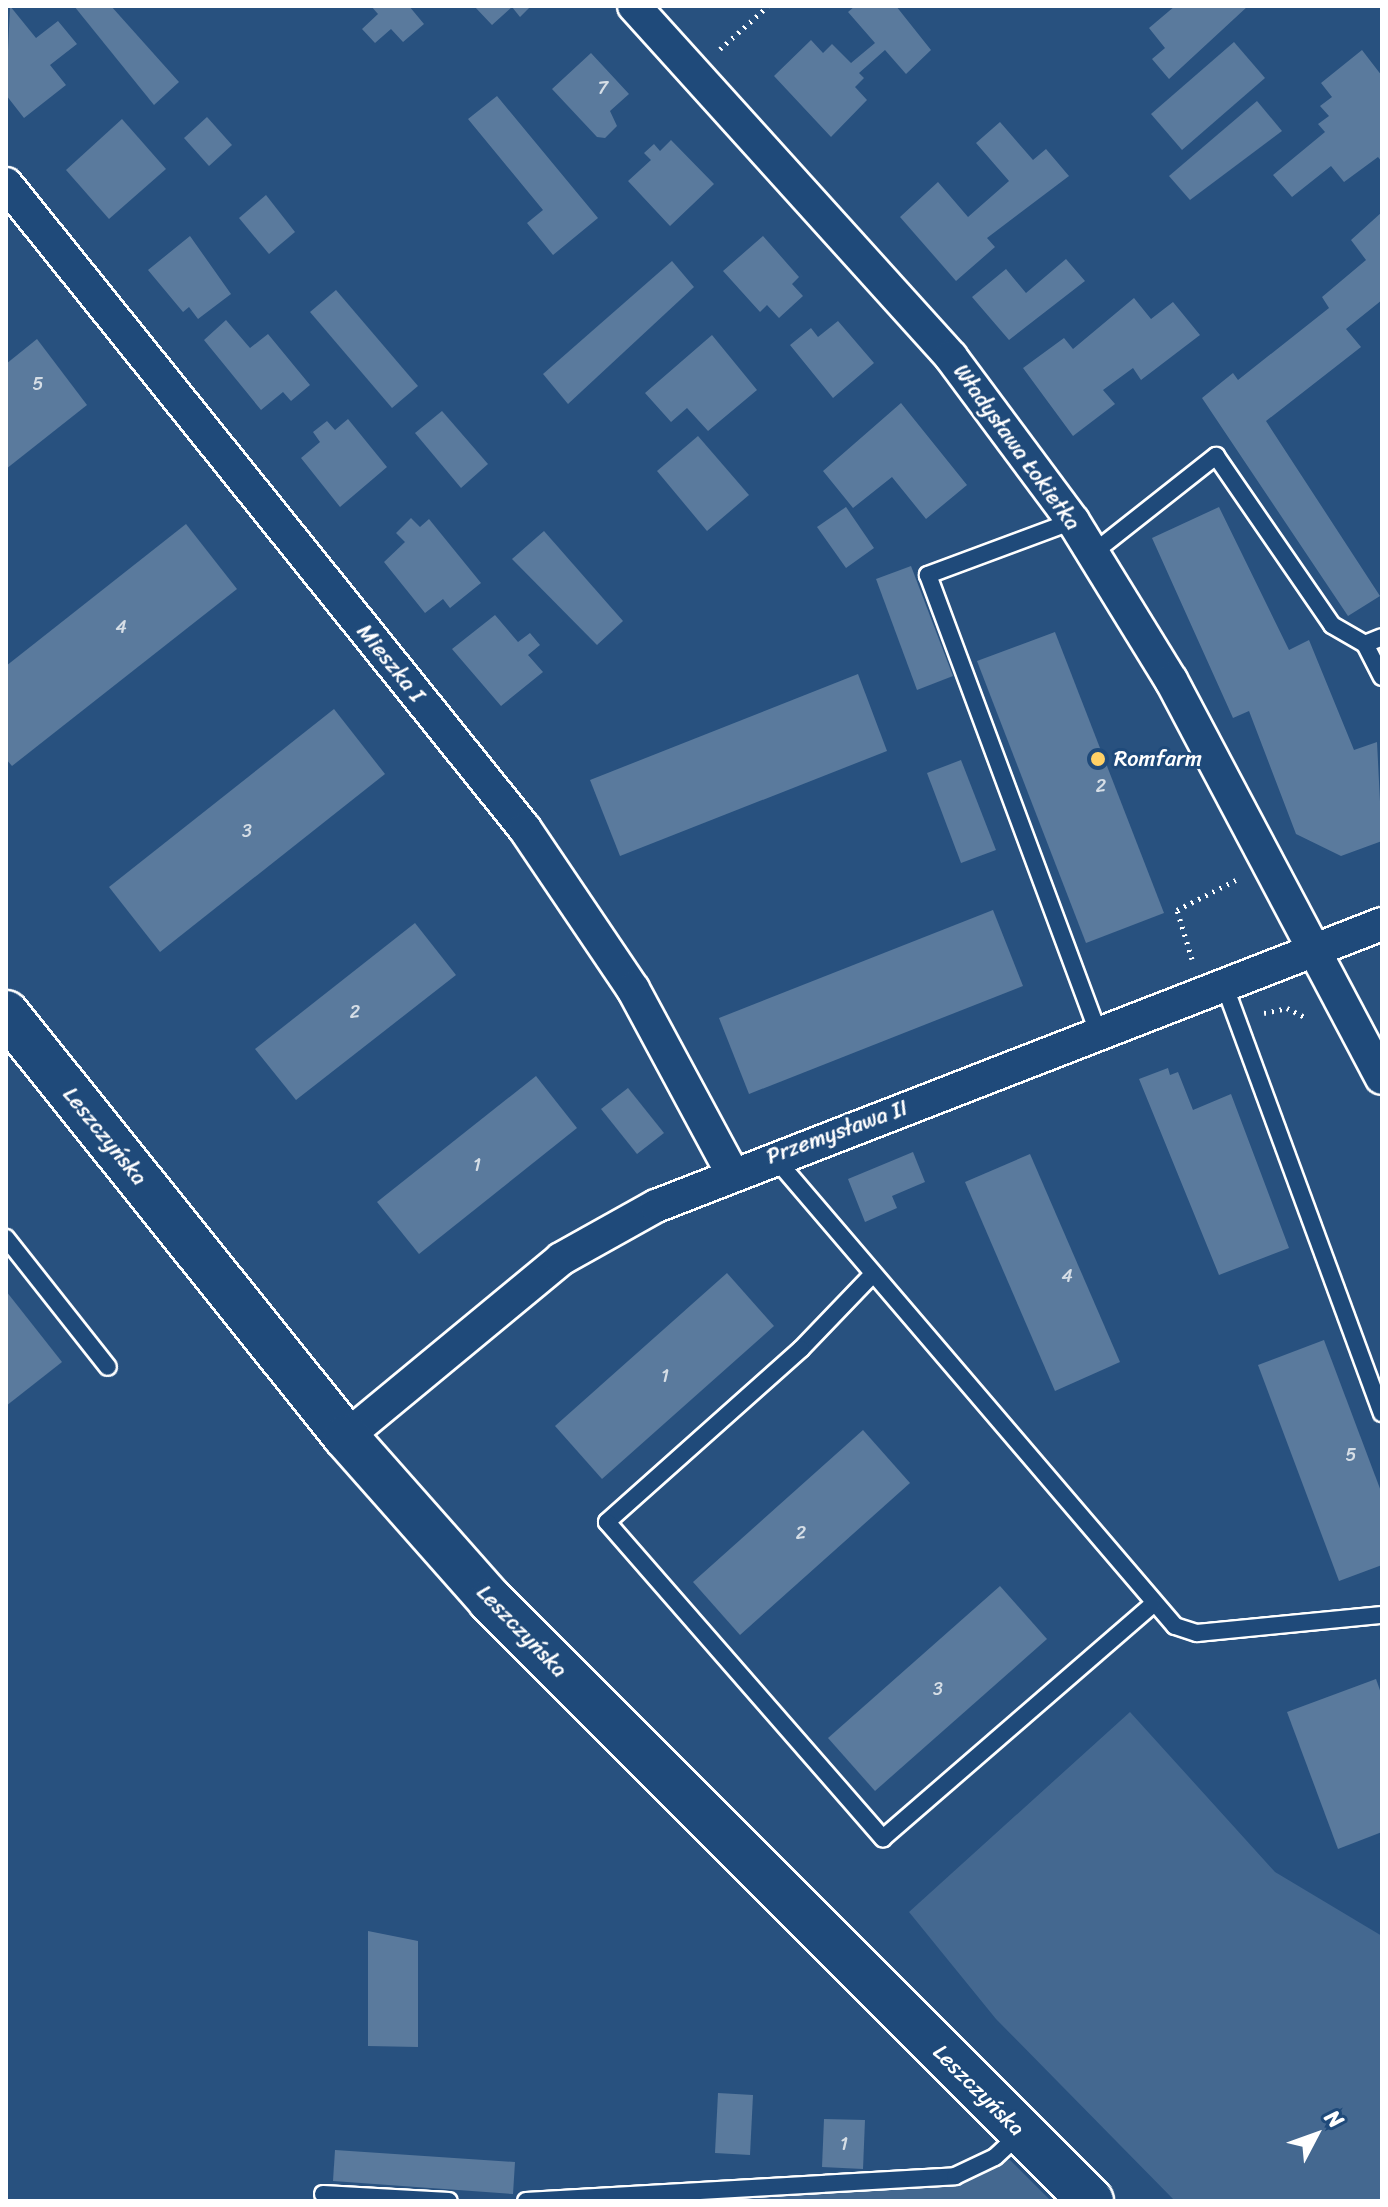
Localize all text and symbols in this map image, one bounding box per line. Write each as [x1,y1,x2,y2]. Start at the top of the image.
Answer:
house number: 7 [598,77,608,99]
street label: Władysława Łokietka [948,359,1086,535]
house number: 5 [33,373,43,395]
house number: 4 [115,616,127,638]
street label: Mieszka I [351,619,431,707]
place label: Romfarm [1114,746,1202,772]
marker: Romfarm [1089,750,1107,768]
house number: 2 [1096,775,1106,797]
house number: 3 [242,820,252,842]
house number: 2 [350,1001,360,1023]
street label: Leszczyńska [57,1082,153,1190]
street label: Przemysława II [763,1094,911,1170]
house number: 1 [473,1154,481,1176]
house number: 4 [1061,1265,1073,1287]
house number: 1 [661,1365,669,1387]
house number: 5 [1346,1444,1356,1466]
house number: 2 [796,1522,806,1544]
street label: Leszczyńska [471,1579,573,1683]
house number: 3 [933,1678,943,1700]
street label: Leszczyńska [928,2039,1030,2141]
north arrow [1276,2095,1356,2175]
text: N [1315,2100,1354,2137]
house number: 1 [840,2133,848,2155]

